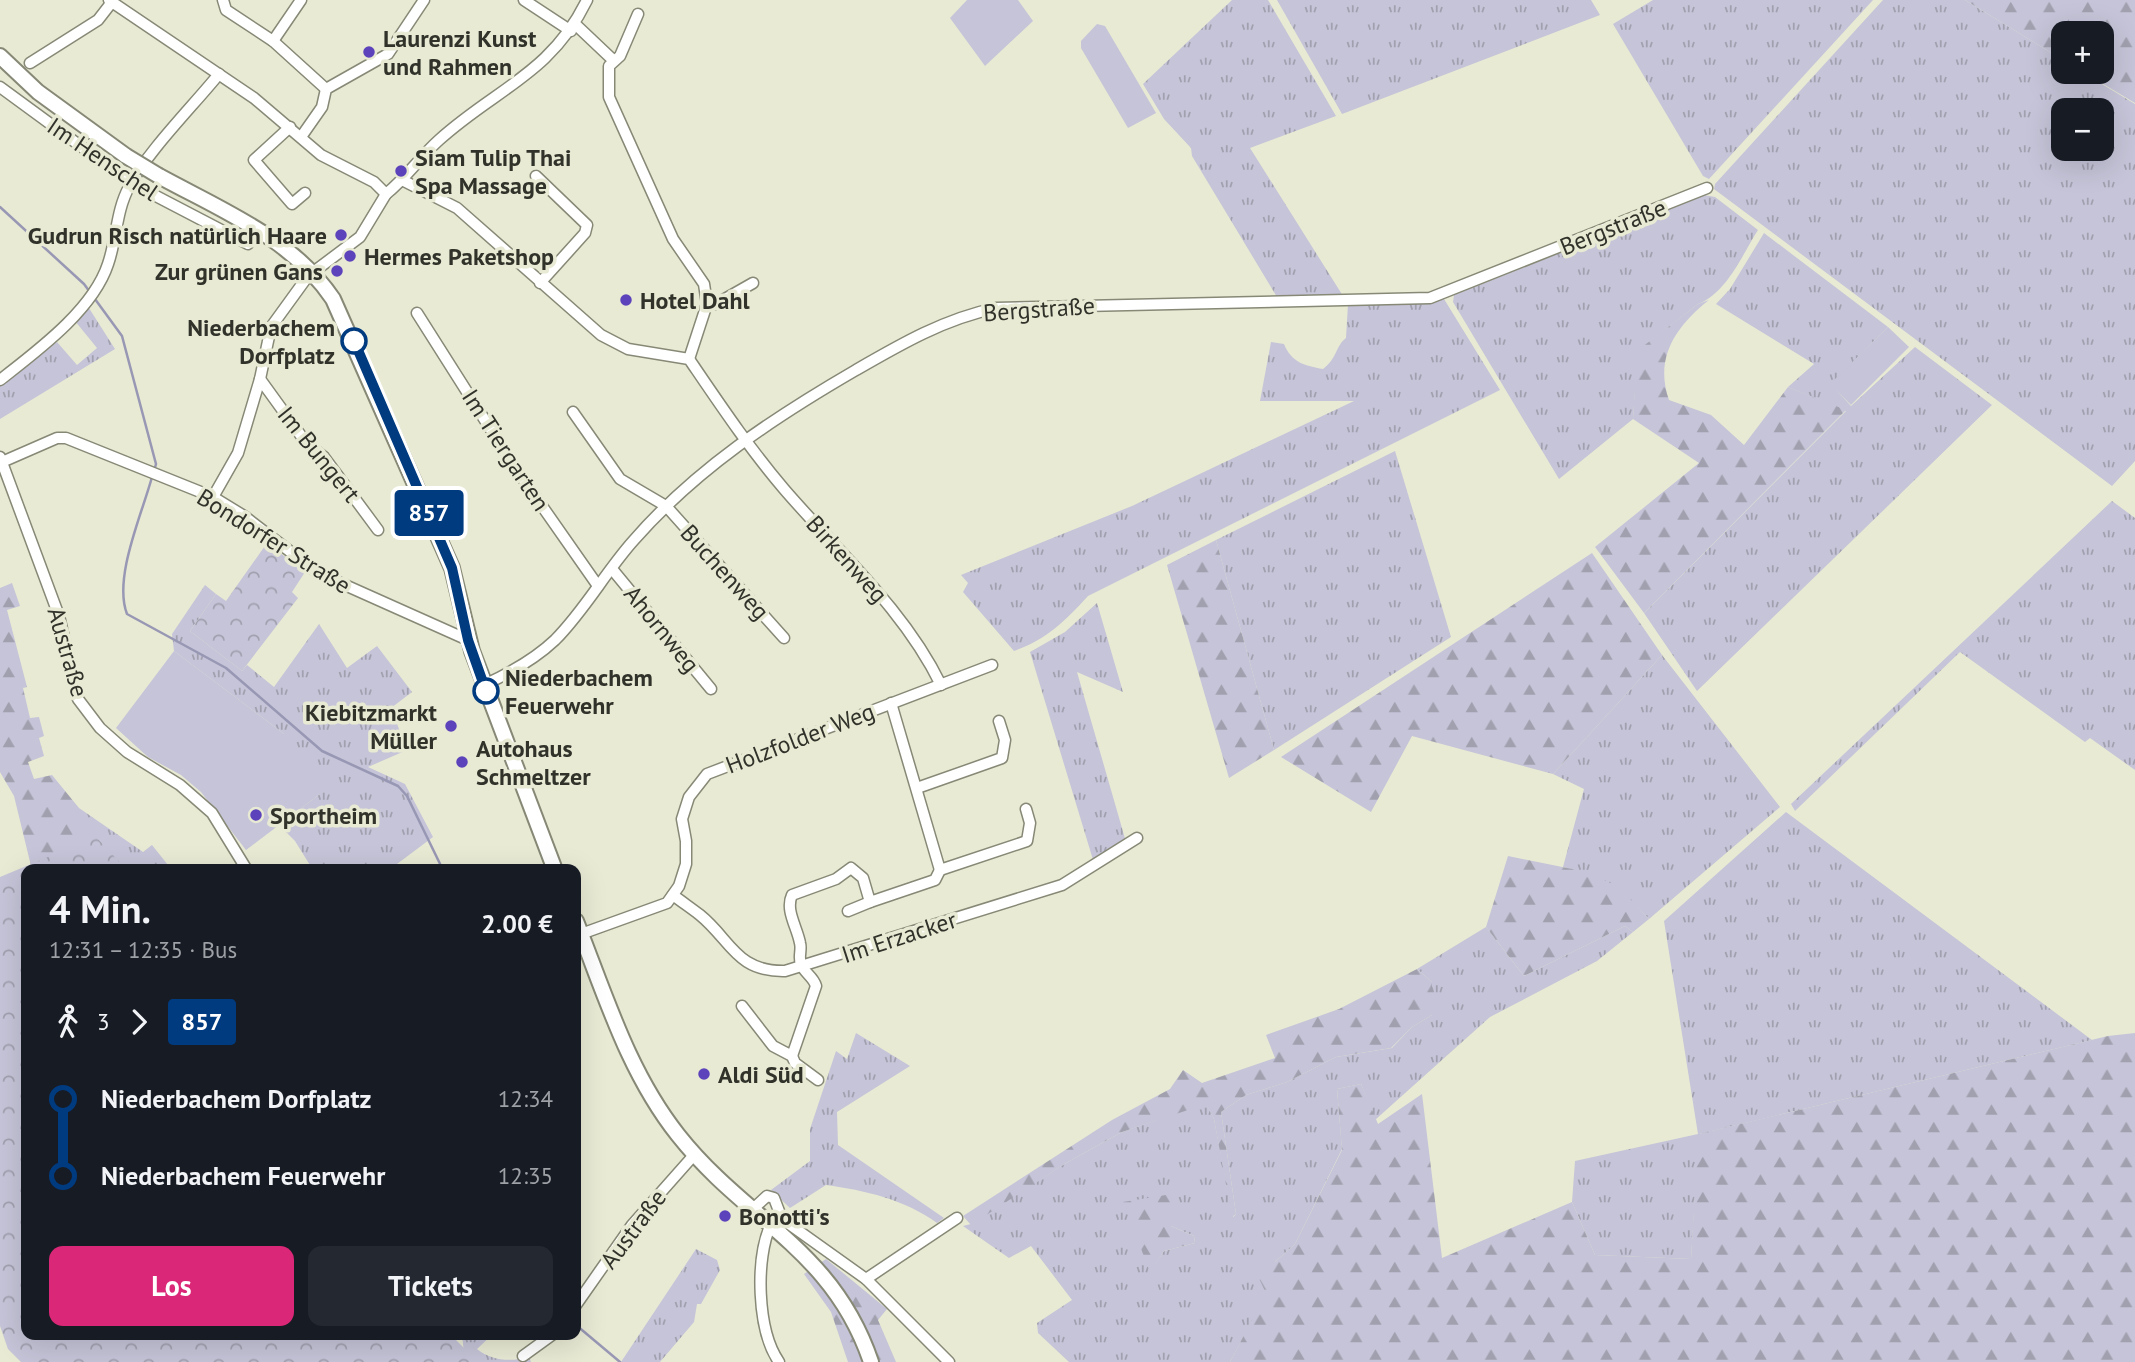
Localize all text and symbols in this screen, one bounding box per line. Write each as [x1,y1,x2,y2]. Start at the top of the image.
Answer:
map controls [2051,21,2114,161]
button: + [2051,21,2114,84]
place label: Laurenzi Kunst und Rahmen [383,23,537,82]
marker: Laurenzi Kunst und Rahmen [361,44,377,60]
button: − [2051,98,2114,161]
street label: Im Henschel [41,110,165,208]
place label: Siam Tulip Thai Spa Massage [415,142,571,201]
marker: Siam Tulip Thai Spa Massage [393,163,409,179]
street label: Bergstraße [1555,192,1671,262]
place label: Gudrun Risch natürlich Haare [28,220,327,251]
marker: Gudrun Risch natürlich Haare [333,227,349,243]
place label: Hermes Paketshop [364,241,554,272]
marker: Hermes Paketshop [342,248,358,264]
place label: Zur grünen Gans [155,256,323,287]
marker: Zur grünen Gans [329,263,345,279]
place label: Hotel Dahl [640,285,751,316]
street label: Bergstraße [982,290,1096,328]
marker: Hotel Dahl [618,292,634,308]
place label: Niederbachem Dorfplatz [187,312,335,371]
marker: Niederbachem Dorfplatz [341,328,367,354]
street label: Im Tiergarten [455,383,557,517]
street label: Im Bungert [271,400,367,508]
street label: Bondorfer Straße [191,481,357,601]
line badge: 857 [389,490,469,536]
text: 857 [409,497,449,528]
street label: Birkenweg [800,509,894,609]
street label: Buchenweg [674,518,776,626]
street label: Ahornweg [617,579,707,679]
street label: Austraße [40,604,96,700]
place label: Niederbachem Feuerwehr [505,662,653,721]
marker: Niederbachem Feuerwehr [473,678,499,704]
street label: Holzfolder Weg [721,695,879,781]
place label: Kiebitzmarkt Müller [305,697,438,756]
marker: Kiebitzmarkt Müller [443,718,459,734]
place label: Autohaus Schmeltzer [476,733,591,792]
marker: Autohaus Schmeltzer [454,754,470,770]
place label: Sportheim [270,800,377,831]
marker: Sportheim [248,807,264,823]
text: 4 Min. [49,884,151,933]
street label: Im Erzacker [838,904,960,970]
text: 2.00 € [481,907,553,940]
text: 12:31 – 12:35 · Bus [49,935,237,964]
icon: walk [49,1003,87,1041]
icon: forward [120,1003,158,1041]
text: 857 [182,1006,222,1037]
text: 3 [97,1007,110,1036]
place label: Aldi Süd [718,1059,804,1090]
marker: Aldi Süd [696,1066,712,1082]
text: Niederbachem Dorfplatz [101,1082,371,1115]
text: 12:34 [498,1084,553,1113]
text: Niederbachem Feuerwehr [101,1159,385,1192]
text: 12:35 [498,1161,553,1190]
street label: Austraße [593,1183,673,1275]
place label: Bonotti's [739,1201,830,1232]
marker: Bonotti's [717,1208,733,1224]
button: Los [49,1246,294,1326]
button: Tickets [308,1246,553,1326]

